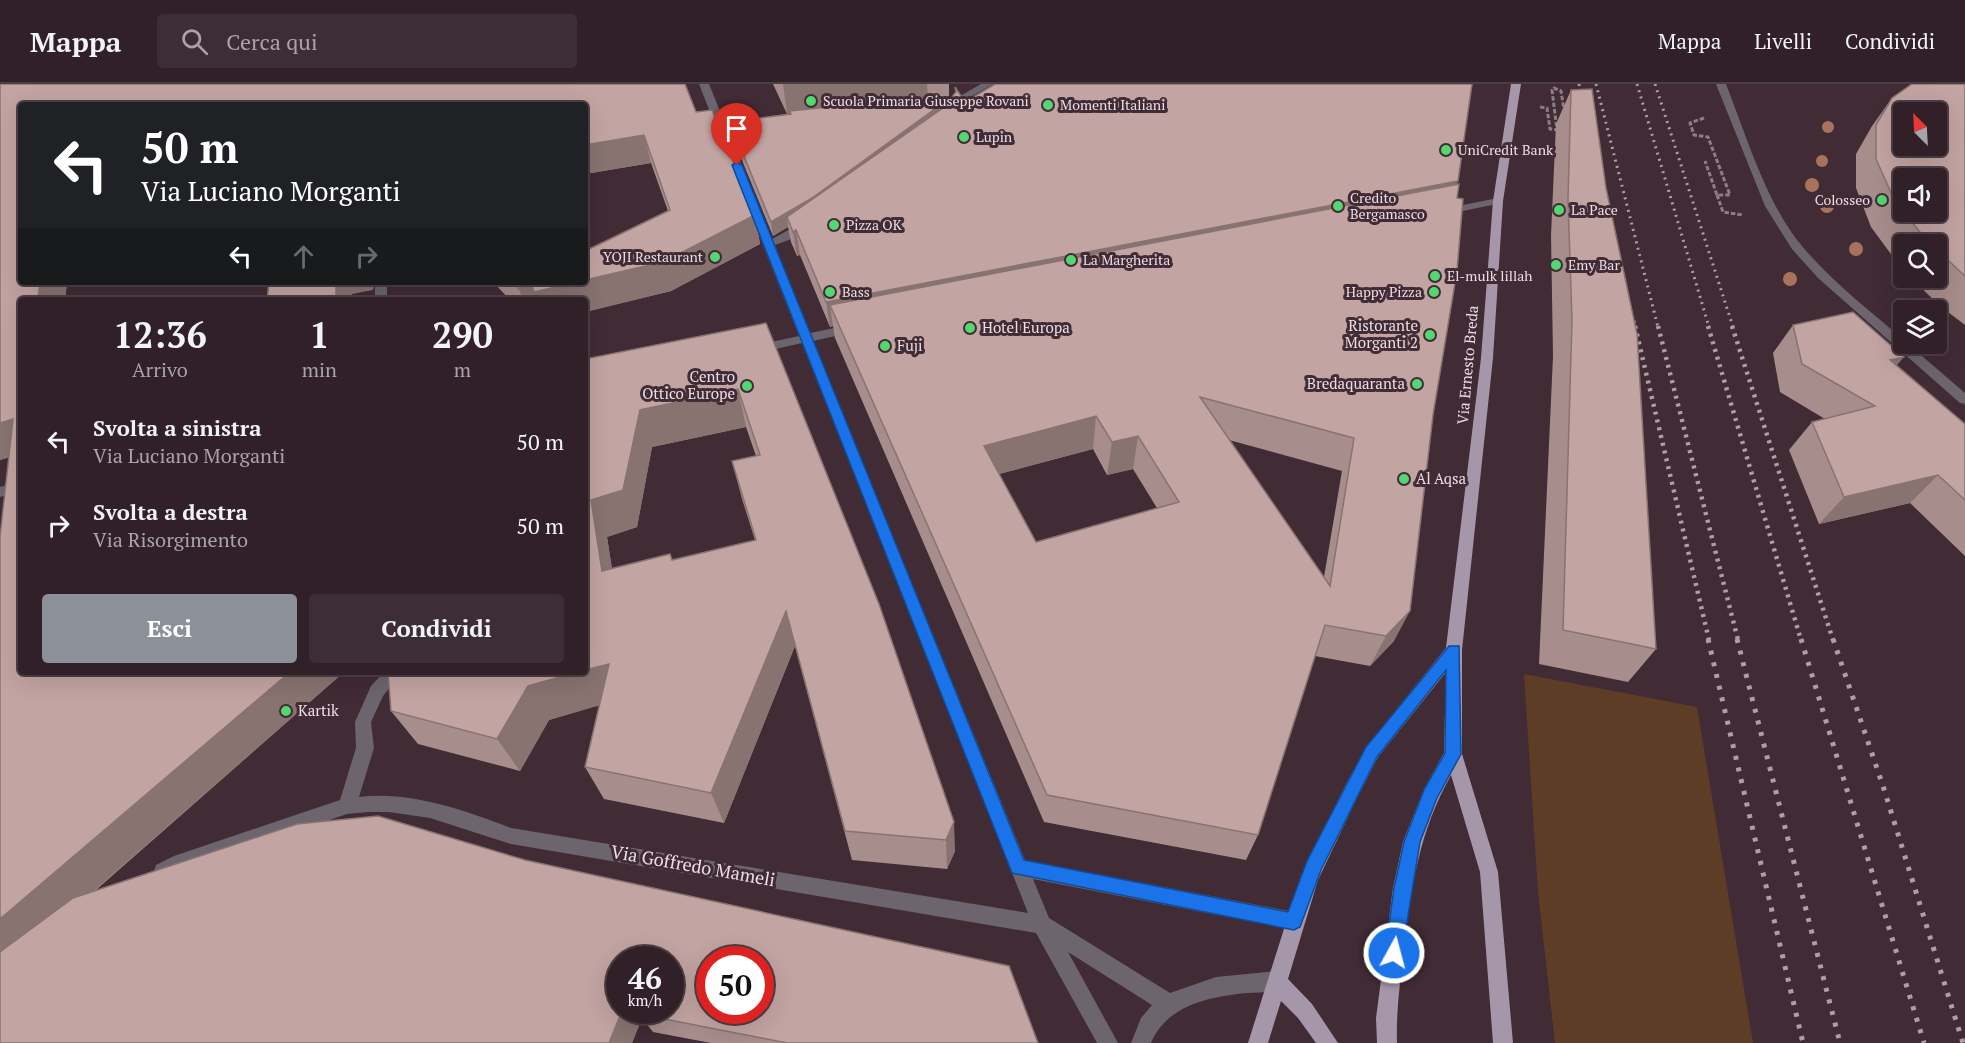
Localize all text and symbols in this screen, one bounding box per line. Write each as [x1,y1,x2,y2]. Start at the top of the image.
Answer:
search box [157,14,577,68]
text: Mappa [30,23,121,60]
icon: search [178,25,211,58]
text: Cerca qui [226,27,318,56]
text: Mappa [1658,27,1721,55]
text: Livelli [1754,27,1812,55]
text: Condividi [1845,27,1935,55]
place label: Scuola Primaria Giuseppe Rovani [823,91,1029,110]
marker: Scuola Primaria Giuseppe Rovani [804,94,818,108]
place label: Momenti Italiani [1060,95,1165,114]
marker: Momenti Italiani [1041,98,1055,112]
north arrow [1893,102,1947,156]
map controls [1893,102,1947,354]
pin [711,103,762,165]
icon: arrive [720,112,753,145]
text: 50 m [141,119,239,175]
icon: left [42,126,120,204]
place label: Lupin [976,127,1013,146]
marker: Lupin [957,130,971,144]
place label: UniCredit Bank [1458,140,1554,159]
marker: UniCredit Bank [1439,143,1453,157]
button: sound [1893,168,1947,222]
text: Via Luciano Morganti [141,173,401,209]
place label: Credito Bergamasco [1350,188,1425,223]
place label: Colosseo [1815,190,1870,209]
marker: Colosseo [1875,193,1889,207]
marker: Credito Bergamasco [1331,199,1345,213]
place label: La Pace [1571,200,1618,219]
marker: La Pace [1552,203,1566,217]
place label: Pizza OK [846,215,903,234]
marker: Pizza OK [827,218,841,232]
button: search [1893,234,1947,288]
icon: left [224,240,257,273]
icon: ahead [287,240,320,273]
icon: right [350,240,383,273]
place label: YOJI Restaurant [603,247,704,266]
marker: YOJI Restaurant [708,250,722,264]
place label: La Margherita [1083,250,1170,269]
marker: La Margherita [1064,253,1078,267]
place label: Emy Bar [1568,255,1620,274]
marker: Emy Bar [1549,258,1563,272]
place label: El-mulk lillah [1447,266,1532,285]
marker: El-mulk lillah [1428,269,1442,283]
place label: Bass [842,282,870,301]
place label: Happy Pizza [1346,282,1422,301]
marker: Bass [823,285,837,299]
marker: Happy Pizza [1427,285,1441,299]
button: layers [1893,300,1947,354]
street label: Via Ernesto Breda [1452,304,1482,425]
text: 12:36 [113,311,207,358]
text: 1 [309,311,330,358]
text: 290 [432,311,493,358]
place label: Ristorante Morganti 2 [1345,315,1418,352]
place label: Hotel Europa [982,317,1070,337]
marker: Hotel Europa [963,321,977,335]
marker: Ristorante Morganti 2 [1423,328,1437,342]
place label: Fuji [897,335,923,355]
marker: Fuji [878,339,892,353]
text: Arrivo [132,356,188,383]
text: min [302,356,337,383]
text: m [454,356,471,383]
place label: Centro Ottico Europe [642,366,735,403]
place label: Bredaquaranta [1307,373,1405,393]
marker: Bredaquaranta [1410,377,1424,391]
marker: Centro Ottico Europe [740,379,754,393]
text: Svolta a sinistra [93,413,262,442]
icon: left [42,425,75,458]
text: 50 m [516,427,564,456]
text: Via Luciano Morganti [93,442,285,469]
place label: Al Aqsa [1416,468,1467,488]
marker: Al Aqsa [1397,472,1411,486]
text: Svolta a destra [93,497,248,526]
icon: right [42,509,75,542]
text: 50 m [516,511,564,540]
text: Via Risorgimento [93,526,248,553]
button: Esci [42,594,297,663]
button: Condividi [309,594,564,663]
place label: Kartik [298,700,339,720]
marker: Kartik [279,704,293,718]
street label: Via Goffredo Mameli [609,839,777,891]
position arrow [1362,921,1426,985]
speed limit sign: 50 [696,946,774,1024]
text: 46 [628,958,662,998]
text: km/h [628,990,662,1010]

